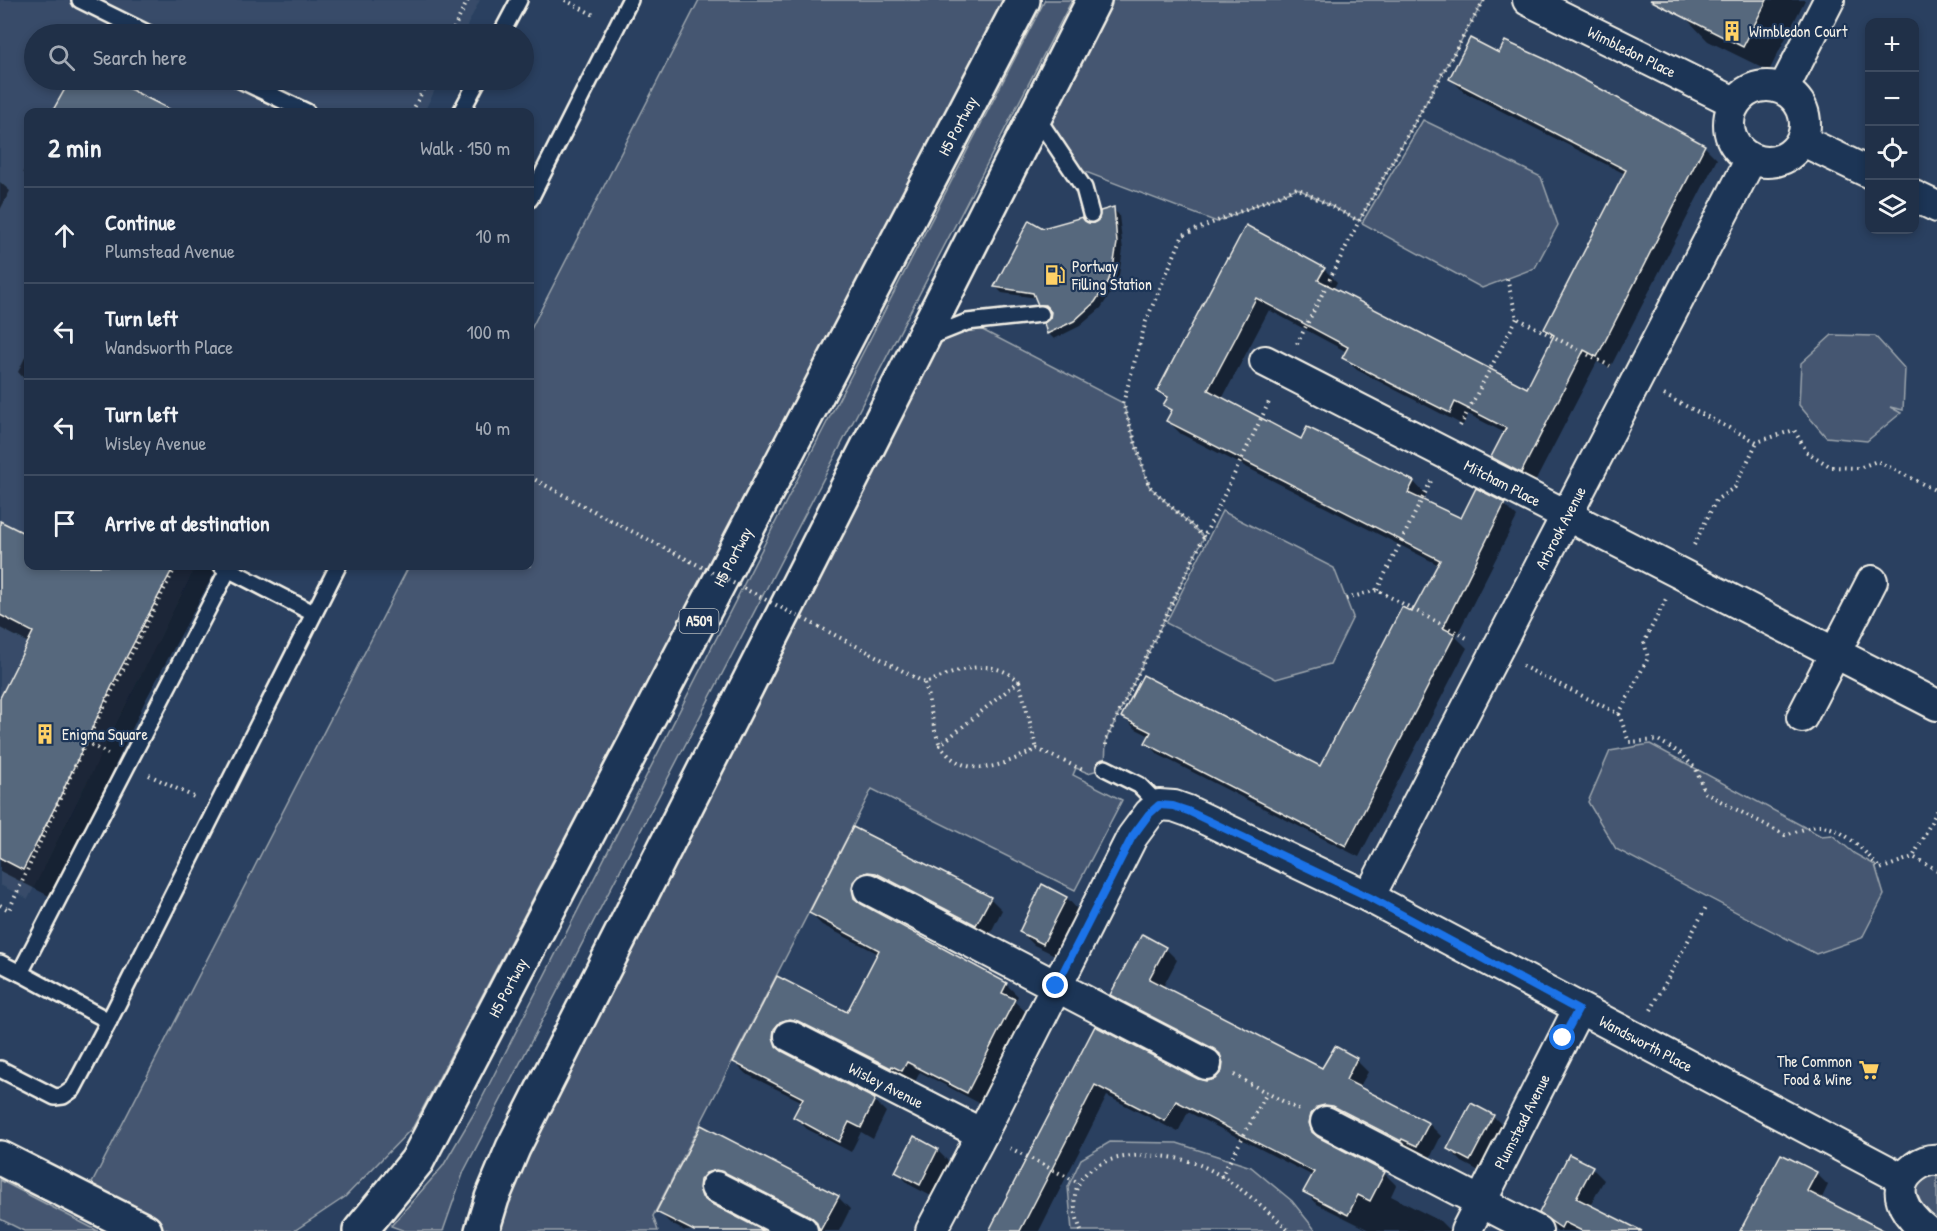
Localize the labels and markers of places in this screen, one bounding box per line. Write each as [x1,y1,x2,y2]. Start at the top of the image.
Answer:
building icon: Wimbledon Court [1720,19,1744,43]
place label: Wimbledon Court [1749,20,1848,42]
place label: Portway Filling Station [1071,255,1152,295]
fuel station icon: Portway Filling Station [1043,263,1067,287]
building icon: Enigma Square [33,722,57,746]
place label: Enigma Square [62,723,148,745]
place label: The Common Food & Wine [1777,1050,1853,1090]
supermarket icon: The Common Food & Wine [1857,1058,1881,1082]

